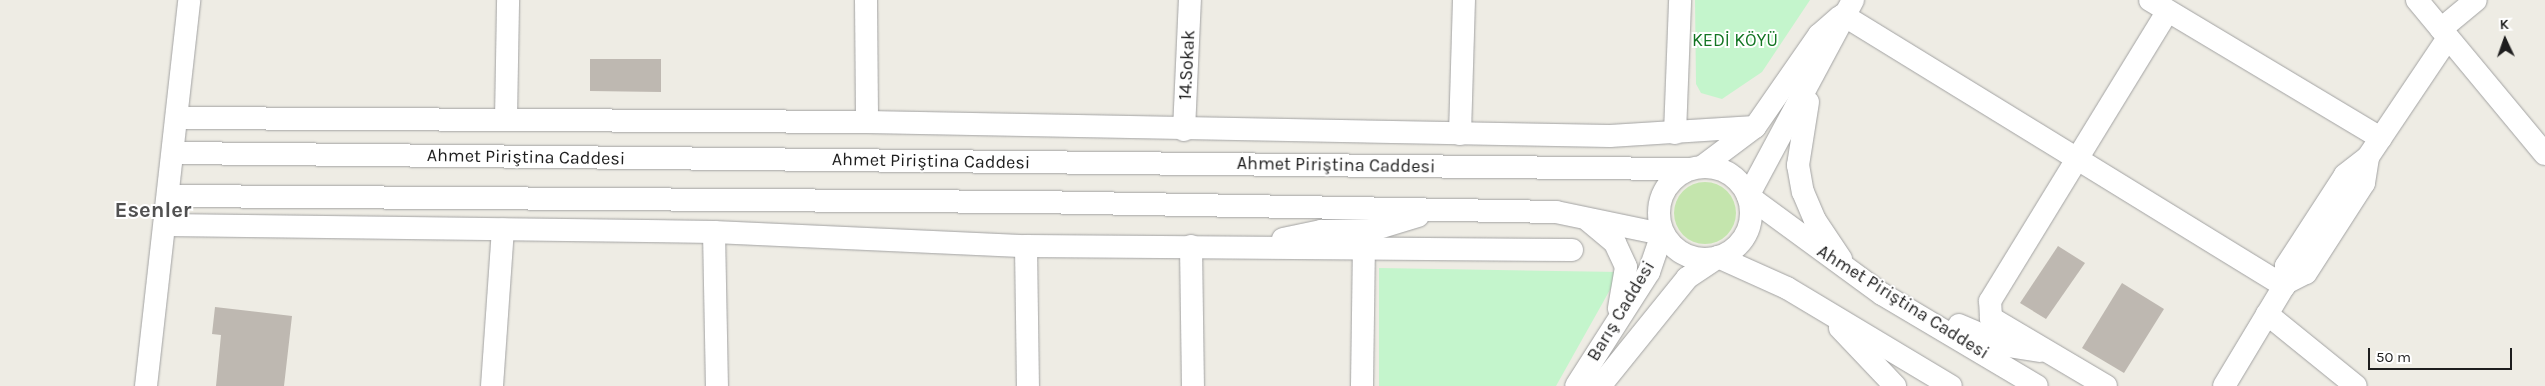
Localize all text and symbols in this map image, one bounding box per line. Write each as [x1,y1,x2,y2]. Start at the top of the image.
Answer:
north arrow [2480,15,2530,65]
text: K [2499,16,2509,33]
street label: 14.Sokak [1174,29,1200,101]
park label: KEDİ KÖYÜ [1692,29,1778,51]
street label: Ahmet Piriştina Caddesi [427,144,625,170]
street label: Ahmet Piriştina Caddesi [832,148,1030,174]
street label: Ahmet Piriştina Caddesi [1237,152,1435,178]
district label: Esenler [115,198,191,224]
street label: Ahmet Piriştina Caddesi [1813,240,1993,364]
street label: Barış Caddesi [1583,257,1659,365]
scale bar [2370,338,2514,370]
text: 50 m [2376,348,2411,366]

